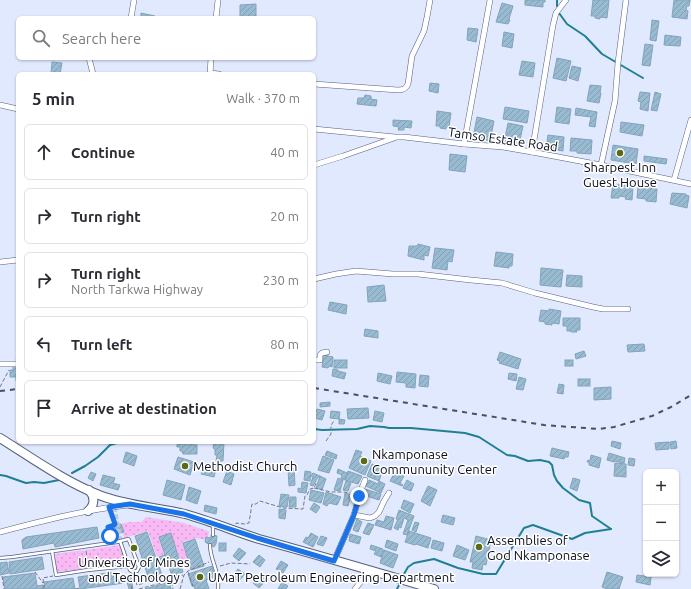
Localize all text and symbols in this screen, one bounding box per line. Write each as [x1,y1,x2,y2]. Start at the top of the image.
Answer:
search box [16,16,316,60]
icon: search [30,27,52,49]
text: Search here [62,30,141,47]
text: 5 min [32,89,75,108]
text: Walk · 370 m [226,91,300,105]
street label: Tamso Estate Road [447,124,559,154]
icon: ahead [33,141,55,163]
text: Continue [71,144,135,161]
text: 40 m [270,145,299,159]
marker: Sharpest Inn Guest House [615,148,625,158]
place label: Sharpest Inn Guest House [583,160,657,189]
icon: right [33,205,55,227]
text: Turn right [71,208,141,225]
text: 20 m [270,209,299,223]
text: Turn right [71,265,141,282]
icon: right [33,269,55,291]
text: 230 m [263,273,299,287]
text: North Tarkwa Highway [71,282,203,296]
icon: left [33,333,55,355]
text: Turn left [71,336,132,353]
text: 80 m [270,337,299,351]
icon: arrive [33,397,55,419]
text: Arrive at destination [71,400,217,417]
place label: Nkamponase Commununity Center [372,447,497,476]
marker: Nkamponase Commununity Center [359,456,369,466]
place label: Methodist Church [193,459,297,473]
marker: Methodist Church [180,461,190,471]
map controls [643,469,679,577]
button: + [643,469,679,505]
route end [350,487,368,505]
button: − [643,505,679,541]
route start [101,527,119,545]
place label: Assemblies of God Nkamponase [487,533,590,562]
button: layers [643,541,679,577]
marker: Assemblies of God Nkamponase [474,542,484,552]
marker: University of Mines and Technology [129,543,139,553]
place label: University of Mines and Technology [78,555,190,584]
place label: UMaT Petroleum Engineering Department [208,570,454,584]
marker: UMaT Petroleum Engineering Department [195,572,205,582]

